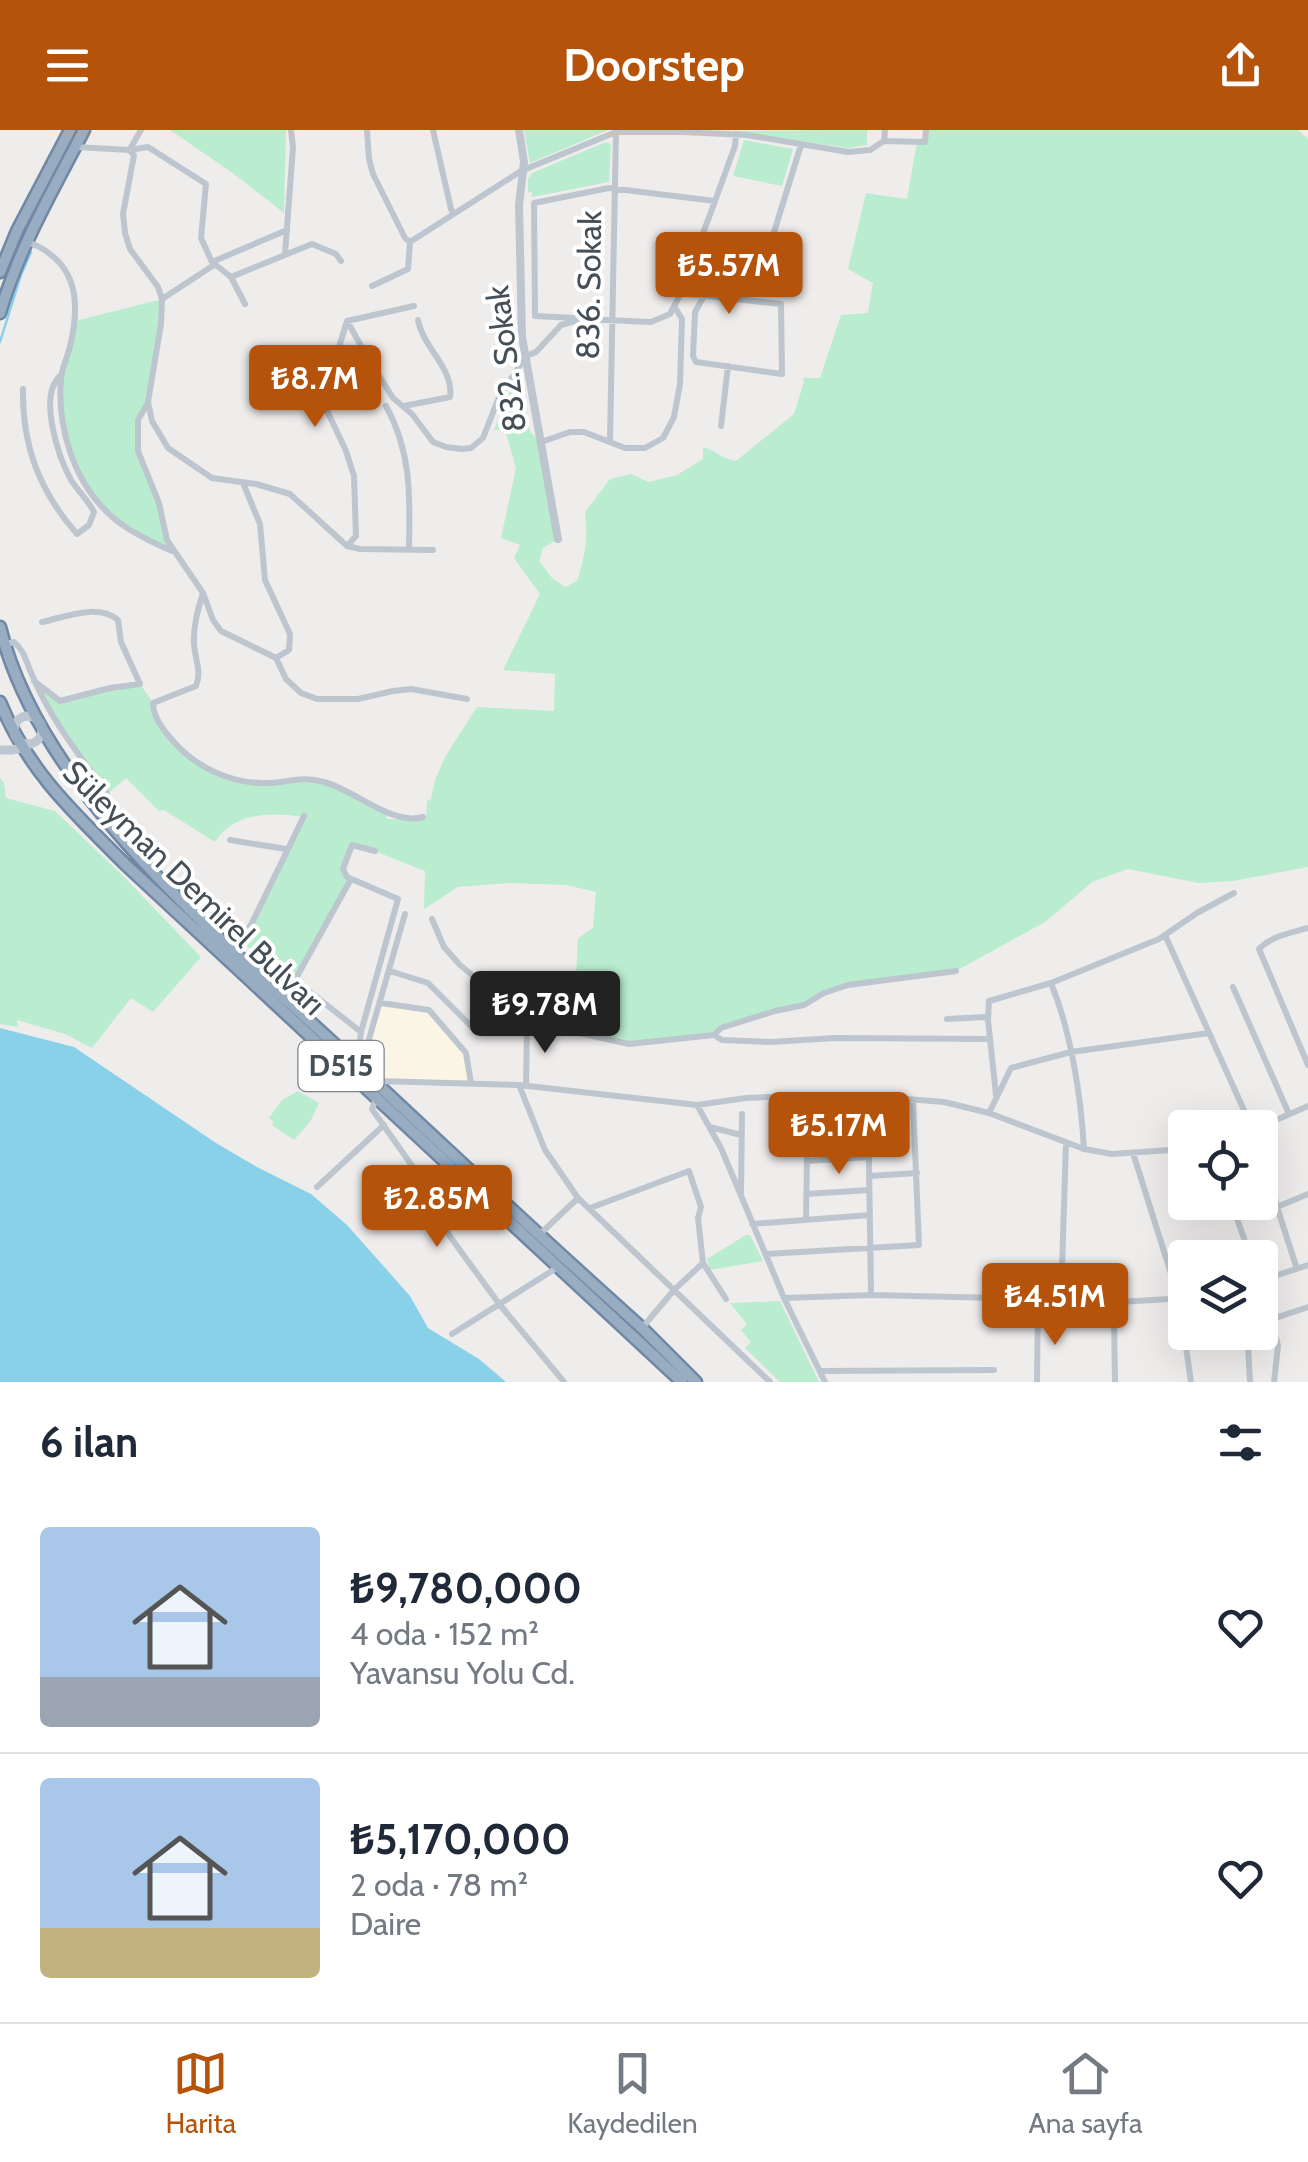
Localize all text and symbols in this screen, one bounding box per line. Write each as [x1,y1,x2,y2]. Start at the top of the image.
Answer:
icon: menu [40,38,95,93]
text: Doorstep [563,38,745,92]
icon: share [1213,38,1268,93]
street label: 836. Sokak [568,210,609,360]
pin: ₺5.57M [648,232,810,317]
text: ₺5.57M [678,245,780,284]
street label: 832. Sokak [477,283,534,435]
pin: ₺8.7M [245,345,385,430]
text: ₺8.7M [271,358,359,397]
street label: Süleyman Demirel Bulvarı [55,752,334,1023]
pin: ₺9.78M [464,971,626,1056]
text: ₺9.78M [492,984,598,1023]
road number: D515 [298,1041,384,1091]
pin: ₺5.17M [758,1092,920,1177]
text: ₺5.17M [791,1105,887,1144]
map controls [1168,1110,1278,1350]
button: locate [1168,1110,1278,1220]
pin: ₺2.85M [356,1165,518,1250]
text: ₺2.85M [384,1178,490,1217]
button: layers [1168,1240,1278,1350]
pin: ₺4.51M [974,1263,1136,1348]
text: ₺4.51M [1004,1276,1106,1315]
icon: filters [1213,1415,1268,1470]
text: 6 ilan [40,1416,138,1468]
text: ₺9,780,000 [350,1562,582,1614]
icon: home [120,1567,240,1687]
icon: heart [1213,1600,1268,1655]
text: 4 oda · 152 m² [350,1614,539,1653]
text: Yavansu Yolu Cd. [350,1653,575,1692]
text: ₺5,170,000 [350,1813,571,1865]
icon: home [120,1818,240,1938]
icon: heart [1213,1851,1268,1906]
text: 2 oda · 78 m² [350,1865,528,1904]
text: Daire [350,1904,421,1943]
tab: Harita [166,2046,236,2140]
tab: Kaydedilen [567,2046,698,2140]
tab: Ana sayfa [1029,2046,1142,2140]

